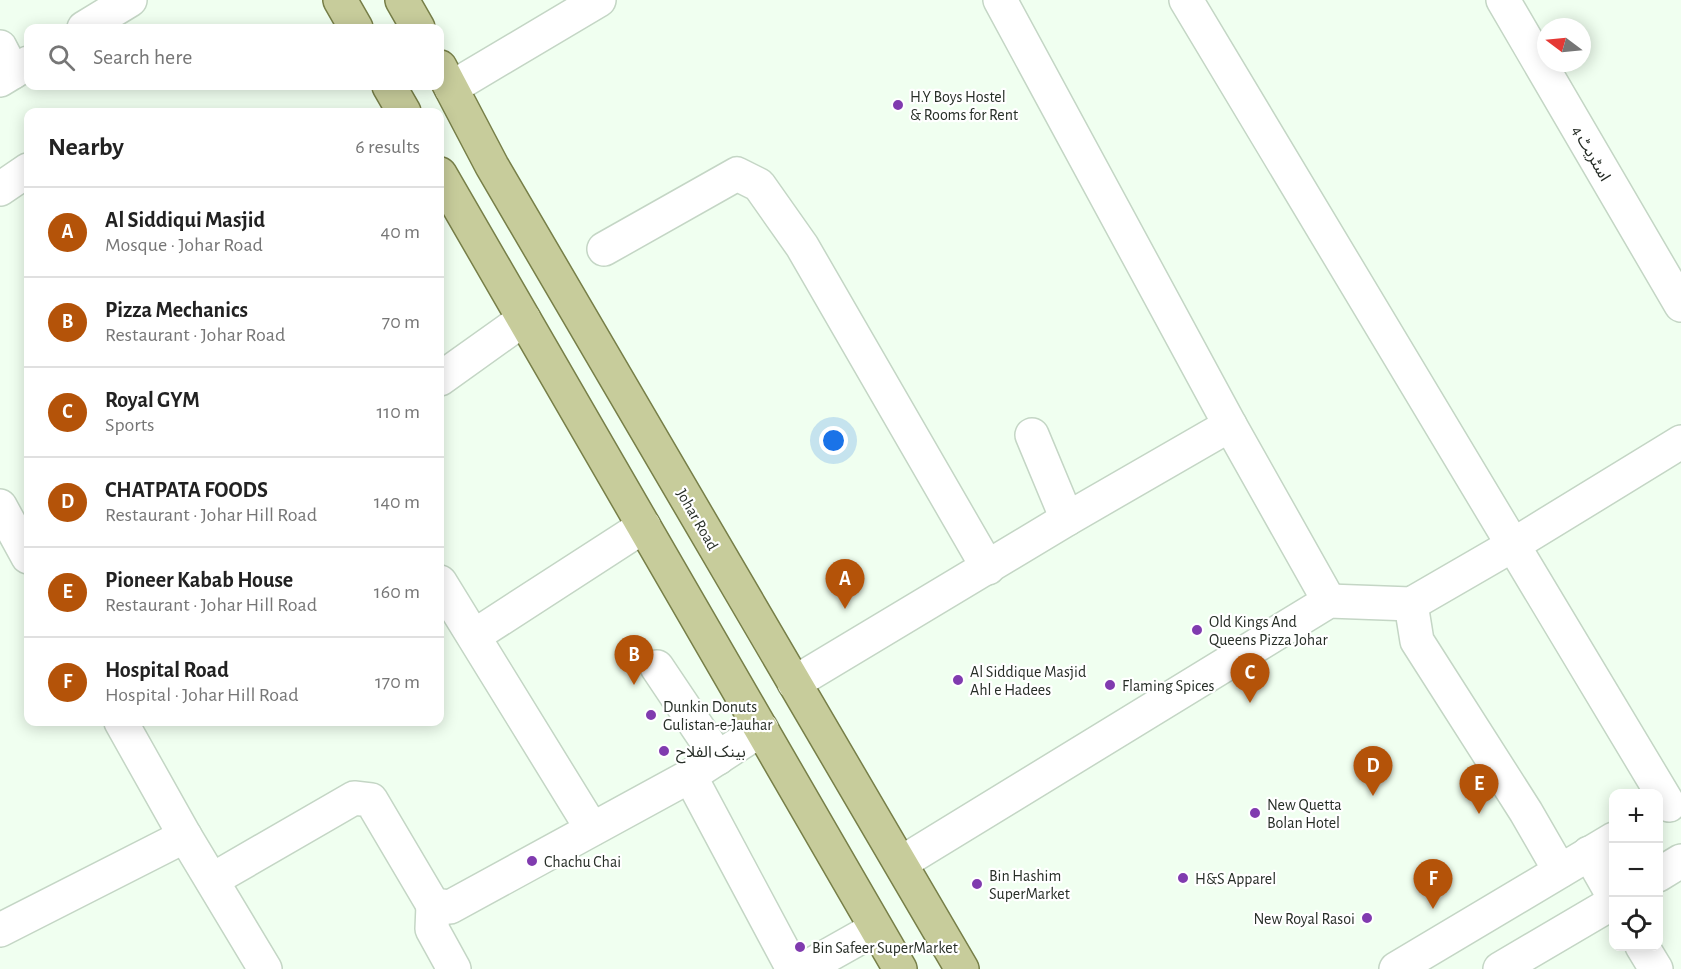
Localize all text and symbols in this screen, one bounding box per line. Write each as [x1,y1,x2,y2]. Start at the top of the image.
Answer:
north arrow [1537,18,1591,72]
search box [24,24,444,90]
icon: search [45,41,78,74]
text: Search here [93,46,192,68]
place label: H.Y Boys Hostel & Rooms for Rent [910,89,1018,123]
marker: H.Y Boys Hostel & Rooms for Rent [891,98,905,112]
street label: اسٹریٹ 4 [1568,123,1613,184]
text: Nearby [48,134,124,160]
text: 6 results [355,137,420,157]
text: Al Siddiqui Masjid [105,209,265,231]
text: A [62,222,74,242]
text: 40 m [381,222,420,242]
text: Mosque · Johar Road [105,235,263,255]
text: Pizza Mechanics [105,299,248,321]
text: B [62,312,73,332]
text: 70 m [382,312,420,332]
text: Restaurant · Johar Road [105,325,285,345]
text: Royal GYM [105,389,200,411]
text: C [62,402,73,422]
text: 110 m [376,402,420,422]
text: Sports [105,415,154,435]
your location [819,426,848,455]
text: CHATPATA FOODS [105,479,268,501]
street label: Johar Road [673,486,721,553]
text: D [61,492,74,512]
text: 140 m [374,492,420,512]
text: Restaurant · Johar Hill Road [105,505,317,525]
pin: A [826,560,864,609]
text: Pioneer Kabab House [105,569,293,591]
text: E [62,582,73,602]
text: 160 m [374,582,420,602]
text: Restaurant · Johar Hill Road [105,595,317,615]
place label: Old Kings And Queens Pizza Johar [1209,614,1328,649]
marker: Old Kings And Queens Pizza Johar [1190,623,1204,637]
pin: B [614,636,654,685]
pin: C [1230,654,1270,703]
text: Hospital Road [105,659,229,681]
place label: Al Siddique Masjid Ahl e Hadees [970,664,1086,698]
text: F [63,672,72,692]
text: 170 m [375,672,420,692]
marker: Al Siddique Masjid Ahl e Hadees [951,673,965,687]
marker: Flaming Spices [1103,678,1117,692]
place label: Flaming Spices [1122,678,1215,694]
text: Hospital · Johar Hill Road [105,685,299,705]
place label: Dunkin Donuts Gulistan-e-Jauhar [663,699,773,733]
marker: Dunkin Donuts Gulistan-e-Jauhar [644,708,658,722]
marker: بینک الفلاح [657,744,671,758]
place label: بینک الفلاح [676,744,746,764]
pin: D [1354,746,1392,796]
pin: E [1460,764,1498,814]
map controls [1609,789,1663,951]
button: + [1609,789,1663,843]
place label: New Quetta Bolan Hotel [1267,797,1342,831]
marker: New Quetta Bolan Hotel [1248,806,1262,820]
button: − [1609,843,1663,897]
marker: Chachu Chai [525,854,539,868]
place label: Chachu Chai [544,854,621,870]
pin: F [1414,860,1452,909]
place label: Bin Hashim SuperMarket [989,868,1070,902]
marker: H&S Apparel [1176,871,1190,885]
place label: H&S Apparel [1195,871,1276,887]
marker: Bin Hashim SuperMarket [970,877,984,891]
button: locate [1609,897,1663,951]
place label: New Royal Rasoi [1253,911,1355,928]
marker: New Royal Rasoi [1360,911,1374,925]
marker: Bin Safeer SuperMarket [793,940,807,954]
place label: Bin Safeer SuperMarket [812,940,958,956]

